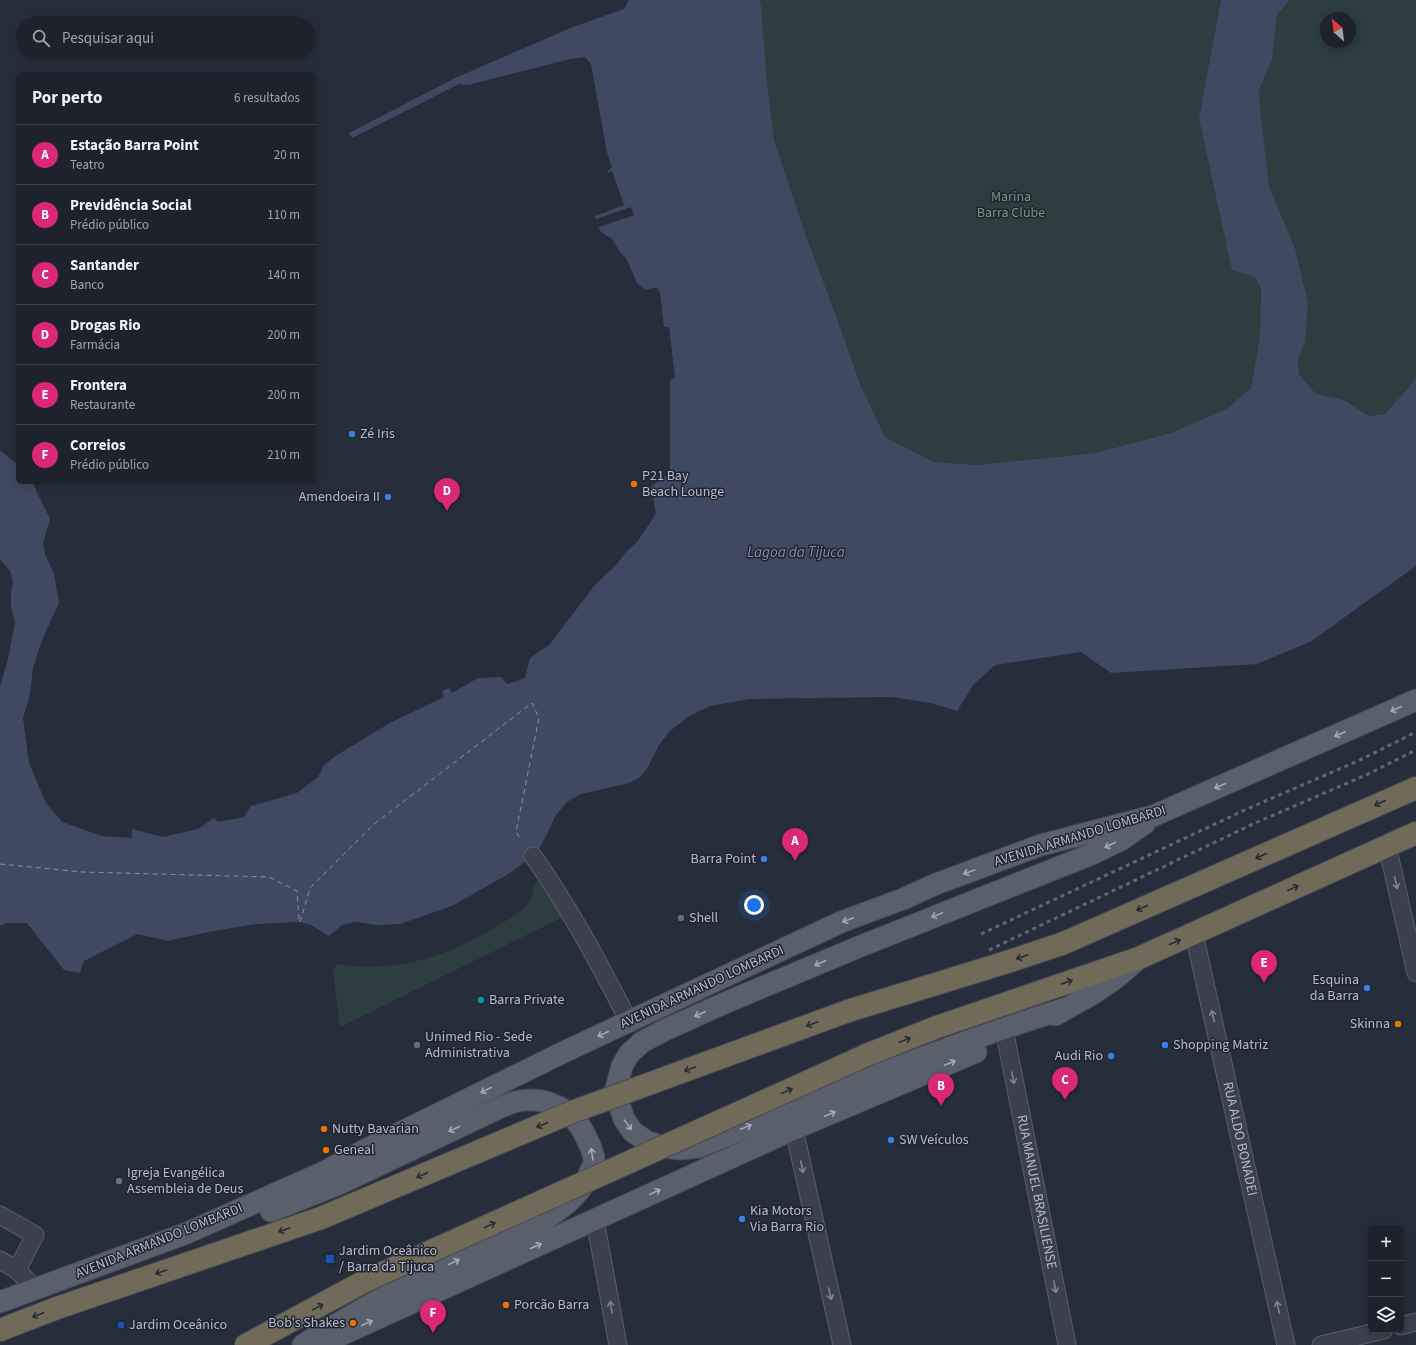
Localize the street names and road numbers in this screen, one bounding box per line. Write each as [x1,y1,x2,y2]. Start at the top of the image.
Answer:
street label: AVENIDA ARMANDO LOMBARDI [992,800,1168,872]
street label: AVENIDA ARMANDO LOMBARDI [617,940,787,1034]
street label: RUA ALDO BONADEI [1217,1080,1262,1198]
street label: RUA MANUEL BRASILIENSE [1011,1113,1062,1271]
street label: AVENIDA ARMANDO LOMBARDI [72,1198,246,1284]

